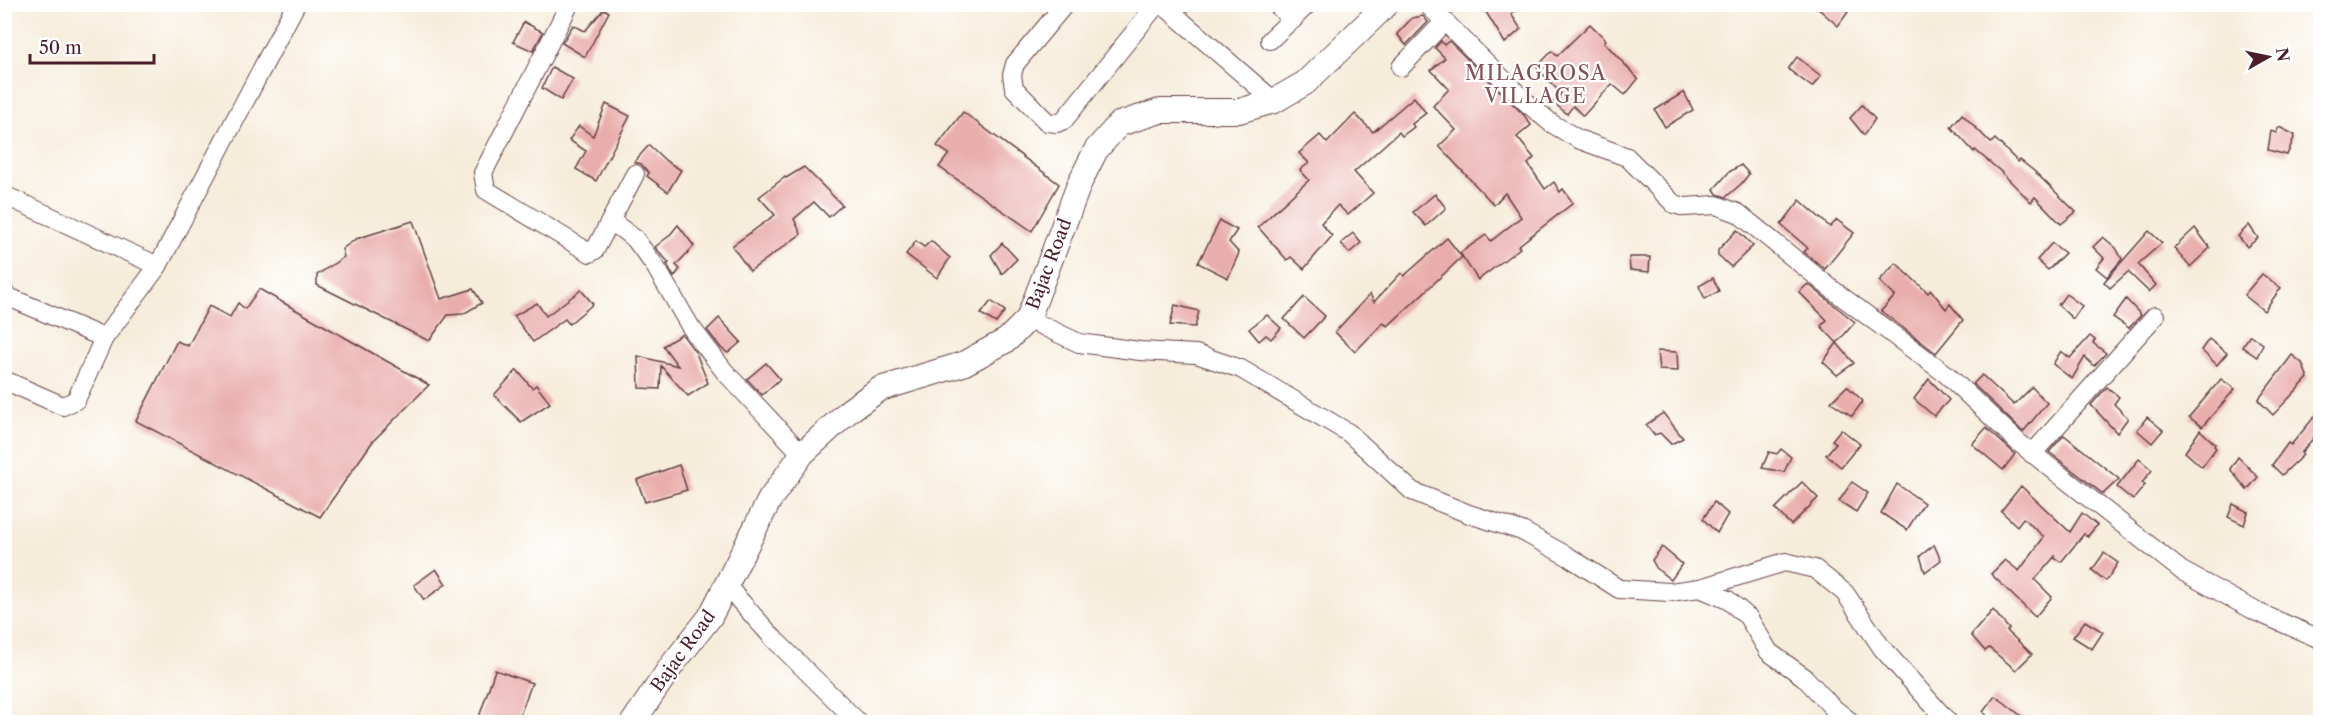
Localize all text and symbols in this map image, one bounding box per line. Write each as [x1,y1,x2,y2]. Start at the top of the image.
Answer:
scale bar [30,27,154,65]
north arrow [2238,27,2298,87]
text: 50 m [39,37,82,59]
text: N [2272,46,2294,63]
district label: MILAGROSA VILLAGE [1465,61,1607,108]
street label: Bajac Road [1022,215,1076,312]
street label: Bajac Road [646,606,720,696]

